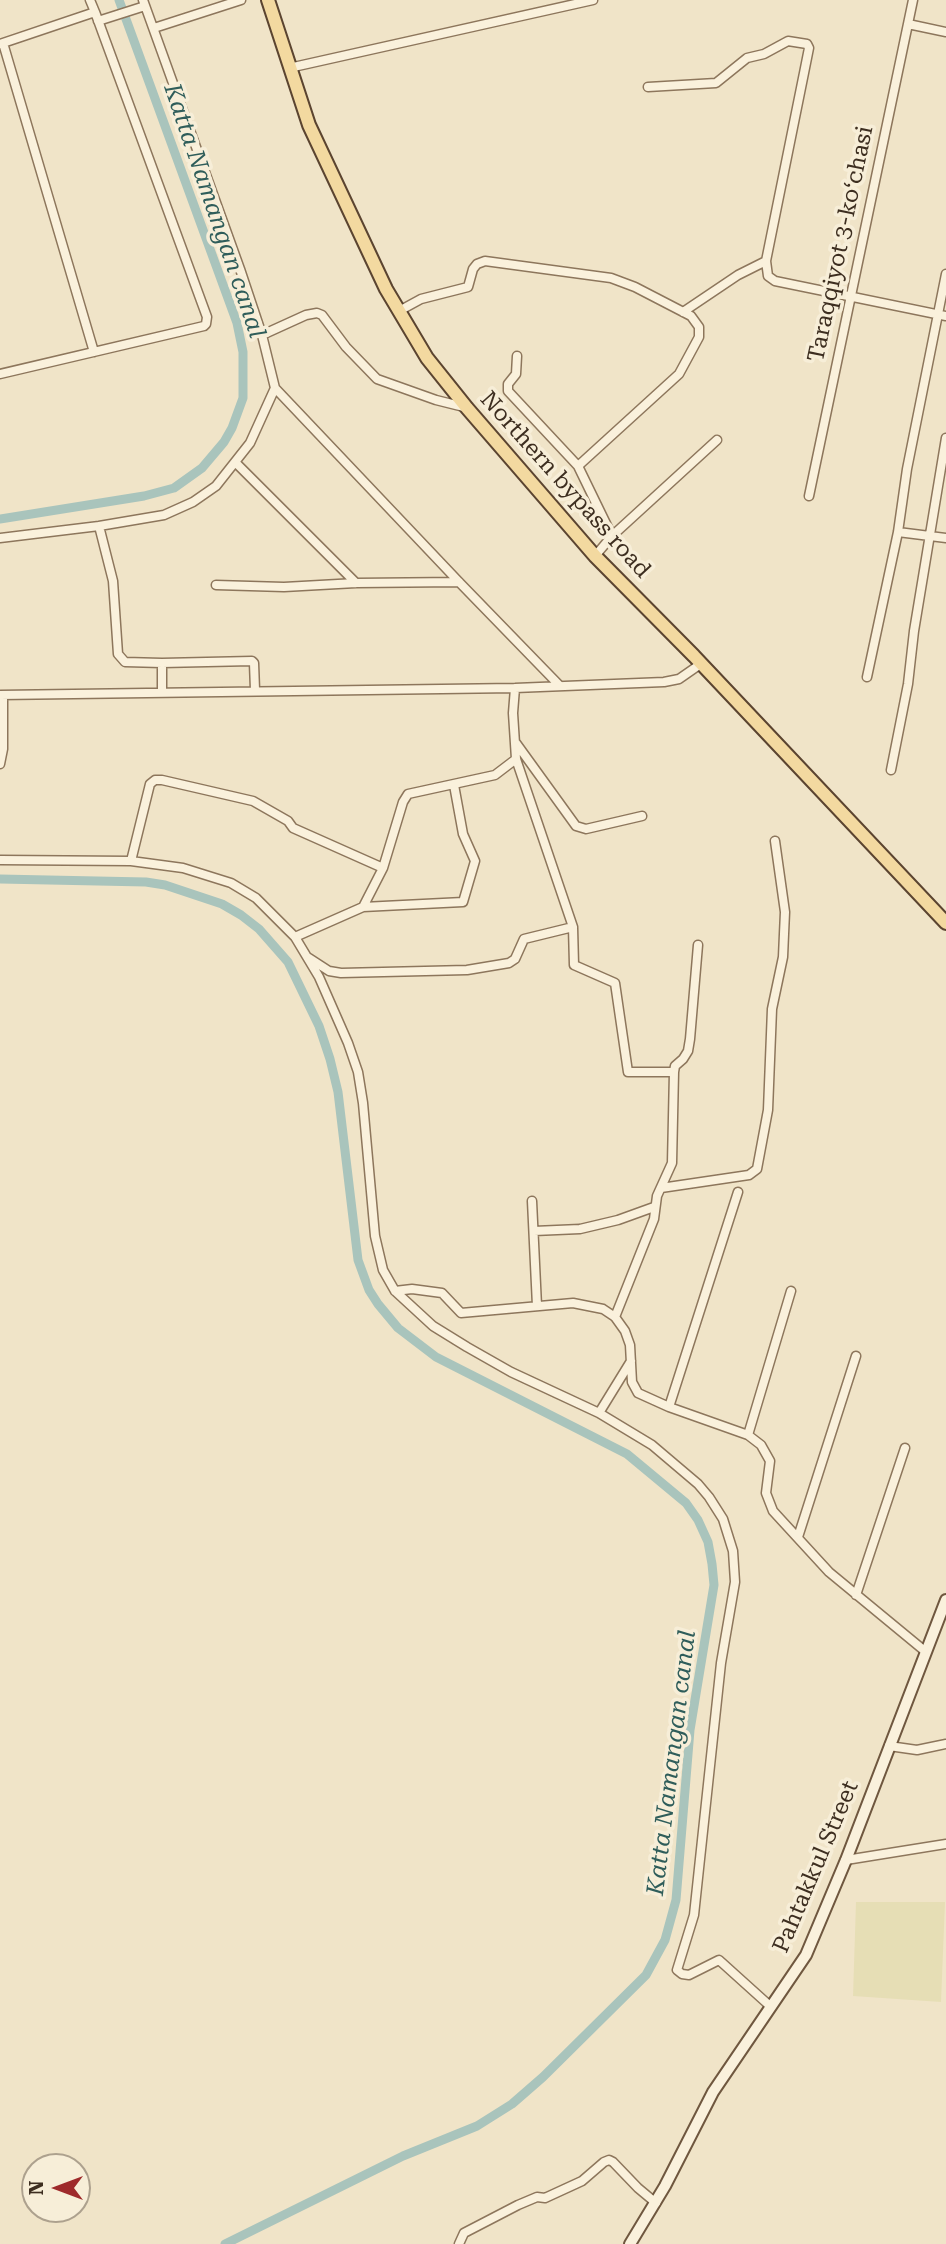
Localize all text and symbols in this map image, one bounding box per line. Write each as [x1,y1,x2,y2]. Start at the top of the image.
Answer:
water label: Katta Namangan canal [157,80,271,342]
street label: Taraqqiyot 3-koʻchasi [803,124,879,364]
street label: Northern bypass road [474,386,656,584]
water label: Katta Namangan canal [641,1629,703,1897]
street label: Pahtakkul Street [767,1777,865,1957]
north arrow [21,2153,91,2223]
text: N [25,2181,48,2195]

